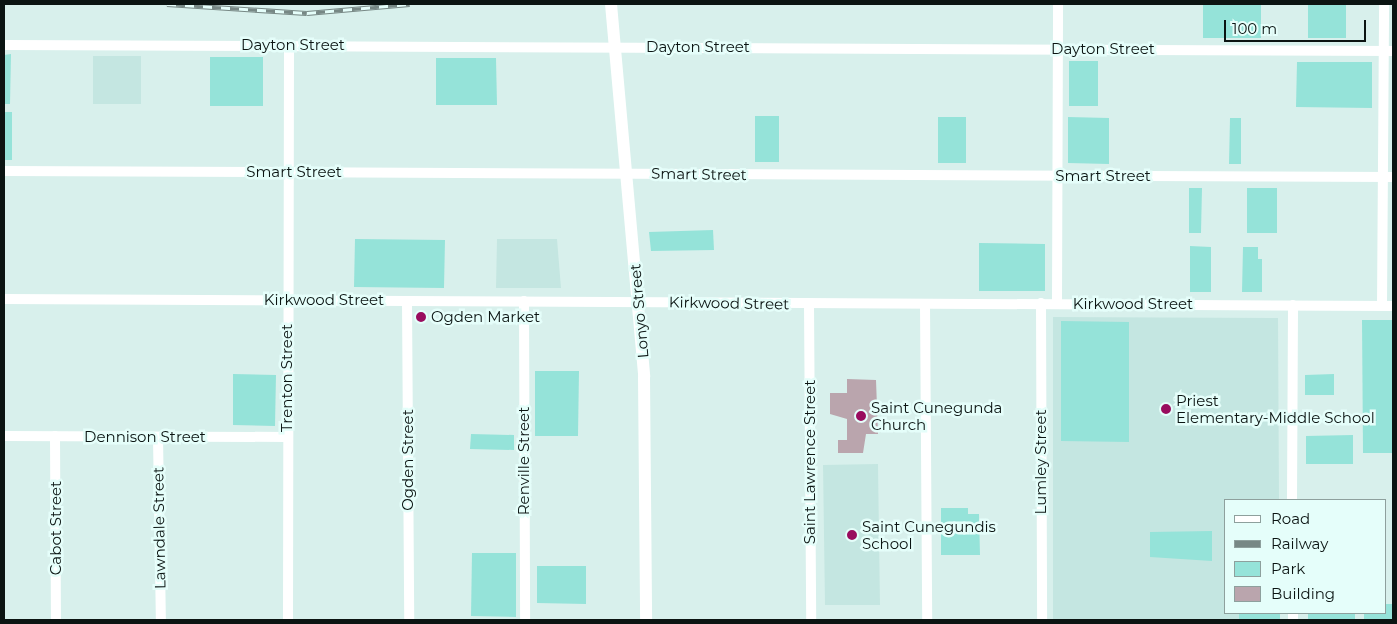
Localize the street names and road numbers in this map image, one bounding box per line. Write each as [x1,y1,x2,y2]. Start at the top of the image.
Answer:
street label: Dayton Street [241,36,345,54]
street label: Dayton Street [646,38,750,56]
street label: Dayton Street [1051,40,1155,58]
street label: Smart Street [246,163,342,181]
street label: Smart Street [651,164,747,184]
street label: Smart Street [1055,167,1151,185]
street label: Lonyo Street [626,263,652,359]
street label: Kirkwood Street [264,291,384,309]
street label: Kirkwood Street [669,293,789,313]
street label: Kirkwood Street [1073,295,1193,313]
street label: Trenton Street [278,324,296,432]
street label: Saint Lawrence Street [801,380,819,544]
street label: Renville Street [515,407,533,515]
street label: Ogden Street [399,409,417,511]
street label: Lumley Street [1032,409,1050,515]
street label: Dennison Street [84,428,206,446]
street label: Lawndale Street [149,467,169,589]
street label: Cabot Street [47,481,65,575]

